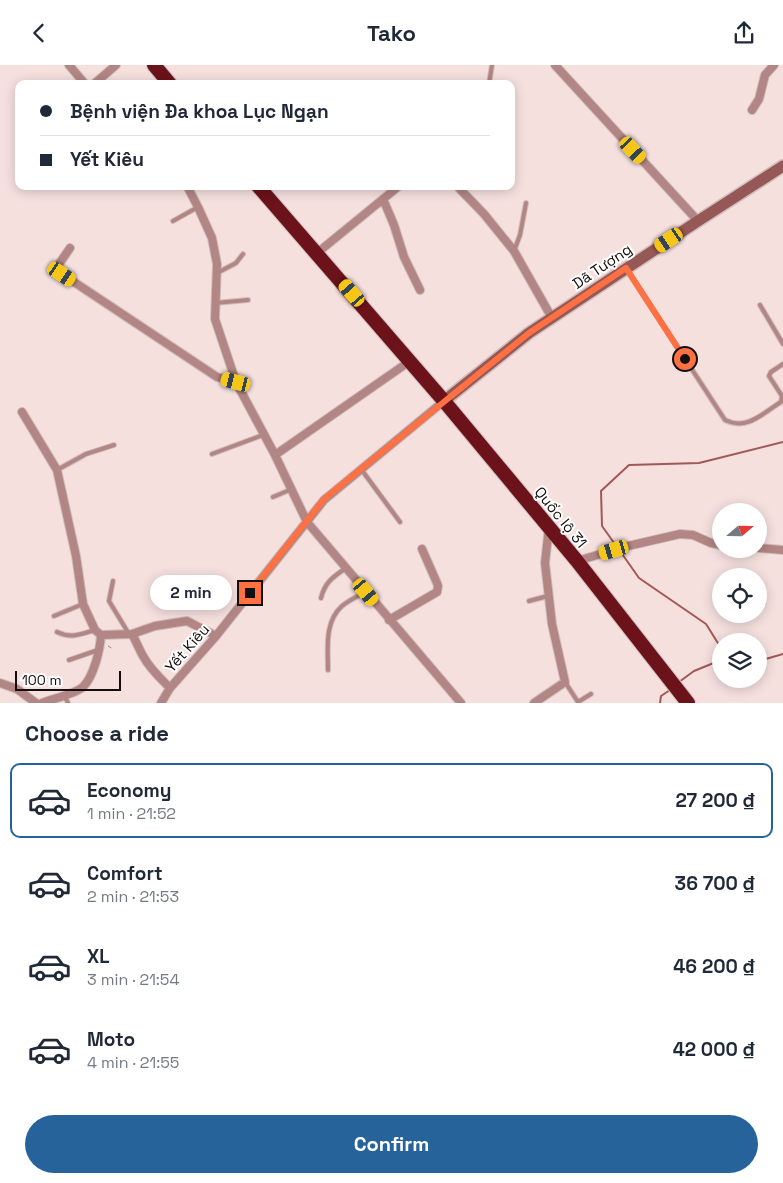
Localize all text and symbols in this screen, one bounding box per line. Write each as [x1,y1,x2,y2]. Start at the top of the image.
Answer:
icon: back [25,19,53,47]
text: Tako [367,19,416,47]
icon: share [730,19,758,47]
text: Bệnh viện Đa khoa Lục Ngạn [70,99,329,124]
car [617,134,648,166]
text: Yết Kiêu [70,147,144,172]
car [652,225,685,255]
street label: Dã Tượng [569,239,635,293]
car [45,259,78,289]
car [336,277,367,309]
route start [674,348,696,370]
car [219,371,252,393]
street label: Quốc lộ 31 [531,483,591,551]
north arrow [712,503,768,557]
map controls [712,503,767,688]
car [597,539,630,561]
button: locate [712,568,767,623]
callout: 2 min [150,575,232,611]
car [350,576,381,608]
text: 2 min [170,582,212,603]
route end [239,582,261,604]
street label: Yết Kiêu [161,620,213,676]
button: layers [712,633,767,688]
scale bar [15,668,121,691]
text: 100 m [22,671,61,689]
text: Choose a ride [25,719,169,747]
icon: car [27,778,72,823]
text: Economy [87,778,171,803]
text: 27 200 ₫ [675,788,756,813]
text: 1 min · 21:52 [87,803,176,824]
icon: car [27,861,72,906]
text: Comfort [87,861,163,886]
text: 36 700 ₫ [675,871,756,896]
text: 2 min · 21:53 [87,886,179,907]
icon: car [27,944,72,989]
text: XL [87,944,110,969]
text: 46 200 ₫ [673,954,756,979]
text: 3 min · 21:54 [87,969,179,990]
icon: car [27,1027,72,1072]
text: Moto [87,1027,135,1052]
text: 42 000 ₫ [673,1037,756,1062]
text: 4 min · 21:55 [87,1052,179,1073]
button: Confirm [25,1115,758,1173]

